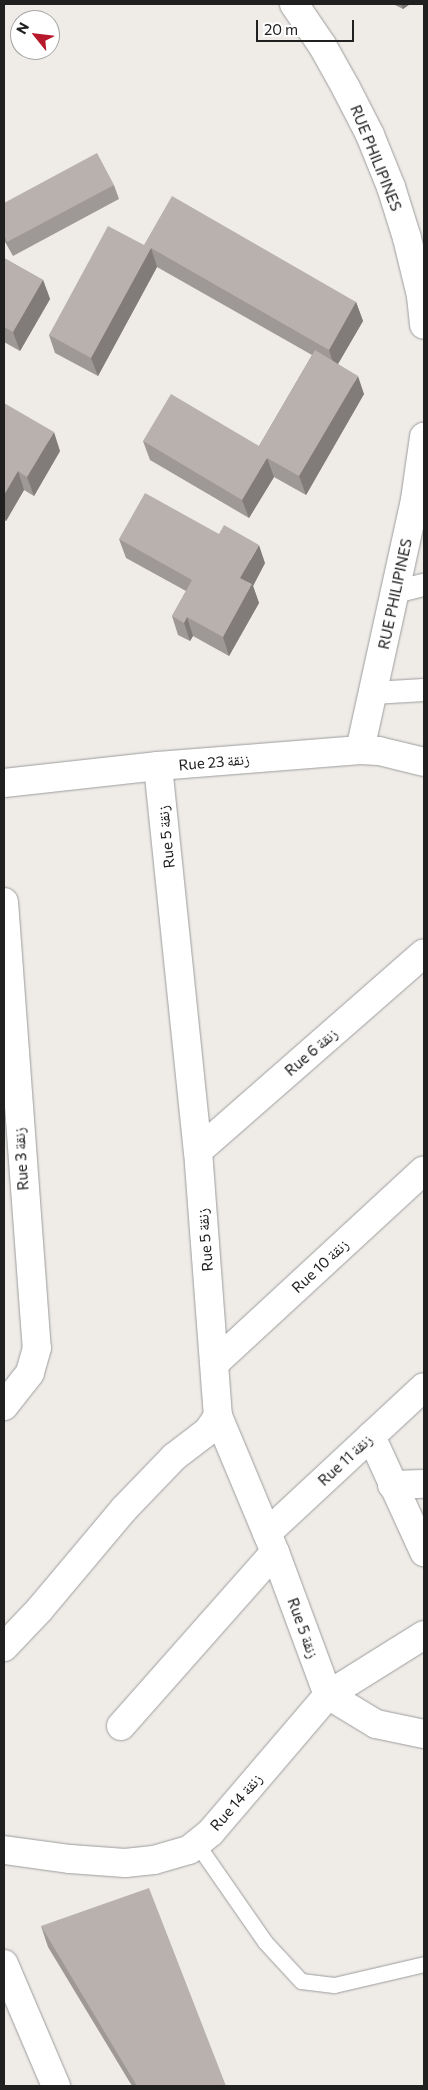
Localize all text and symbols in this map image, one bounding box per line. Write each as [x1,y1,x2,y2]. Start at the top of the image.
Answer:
north arrow [10,10,60,60]
scale bar [258,10,356,42]
text: N [12,19,32,37]
text: 20 m [264,20,298,38]
street label: RUE PHILIPINES [347,102,405,214]
street label: RUE PHILIPINES [374,537,416,651]
street label: Rue 23 زنقة [178,750,250,774]
street label: Rue 5 زنقة [154,805,178,869]
street label: Rue 6 زنقة [281,1024,341,1080]
street label: Rue 3 زنقة [10,1127,32,1191]
street label: Rue 5 زنقة [193,1208,217,1272]
street label: Rue 10 زنقة [288,1235,352,1297]
street label: Rue 11 زنقة [314,1430,376,1490]
street label: Rue 5 زنقة [284,1595,322,1661]
street label: Rue 14 زنقة [206,1770,266,1834]

